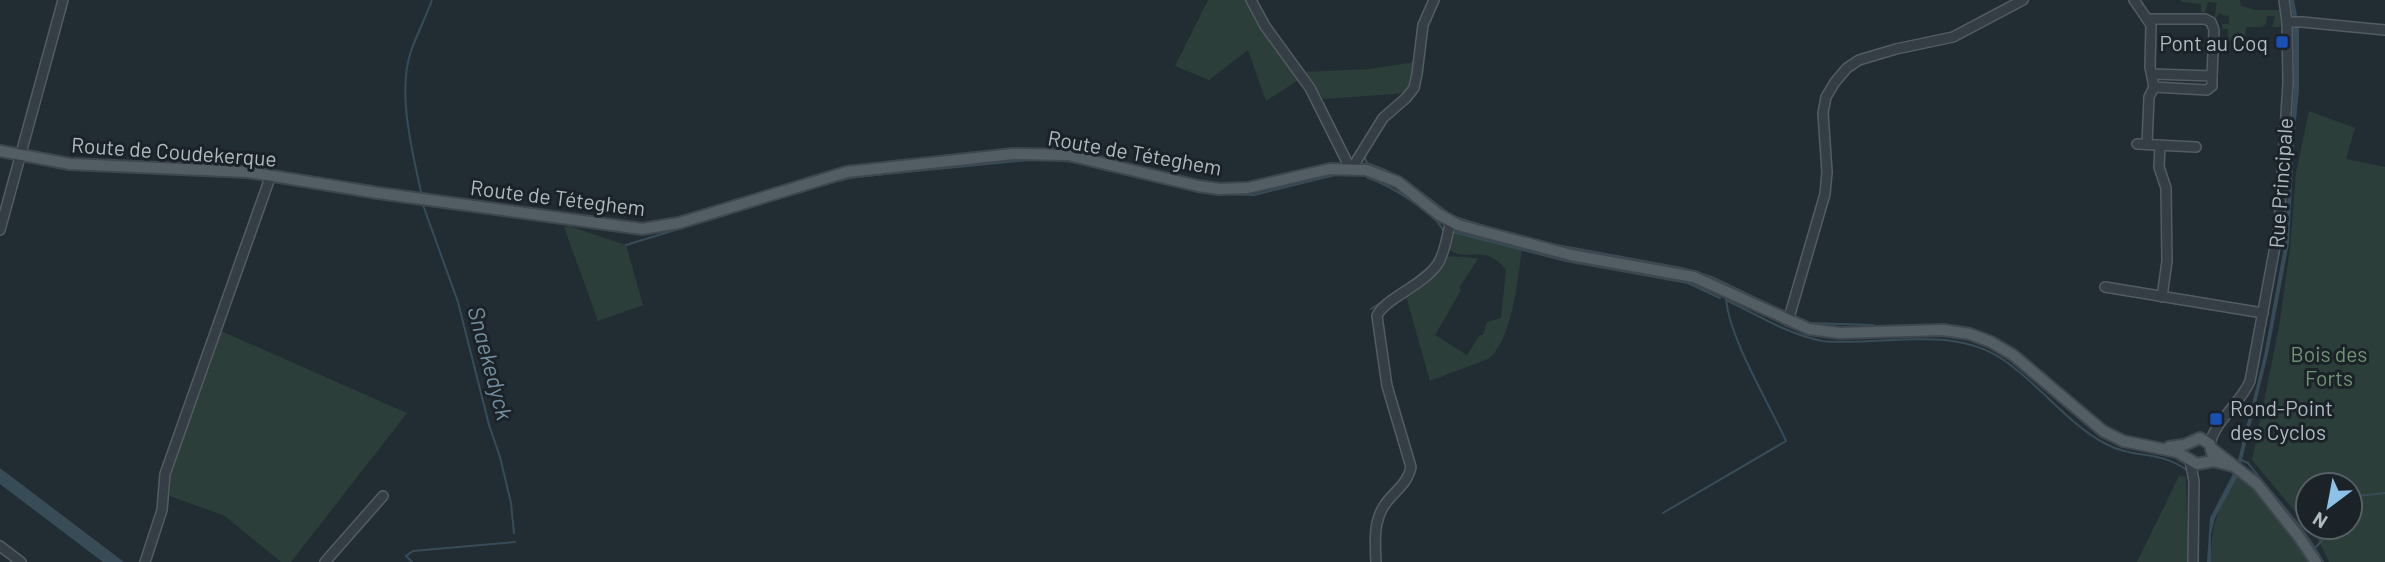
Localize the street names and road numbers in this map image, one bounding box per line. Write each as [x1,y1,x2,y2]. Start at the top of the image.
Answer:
street label: Rue Principale [2263,117,2297,249]
street label: Route de Téteghem [1046,124,1224,180]
street label: Route de Coudekerque [70,131,278,171]
street label: Route de Téteghem [469,174,647,220]

